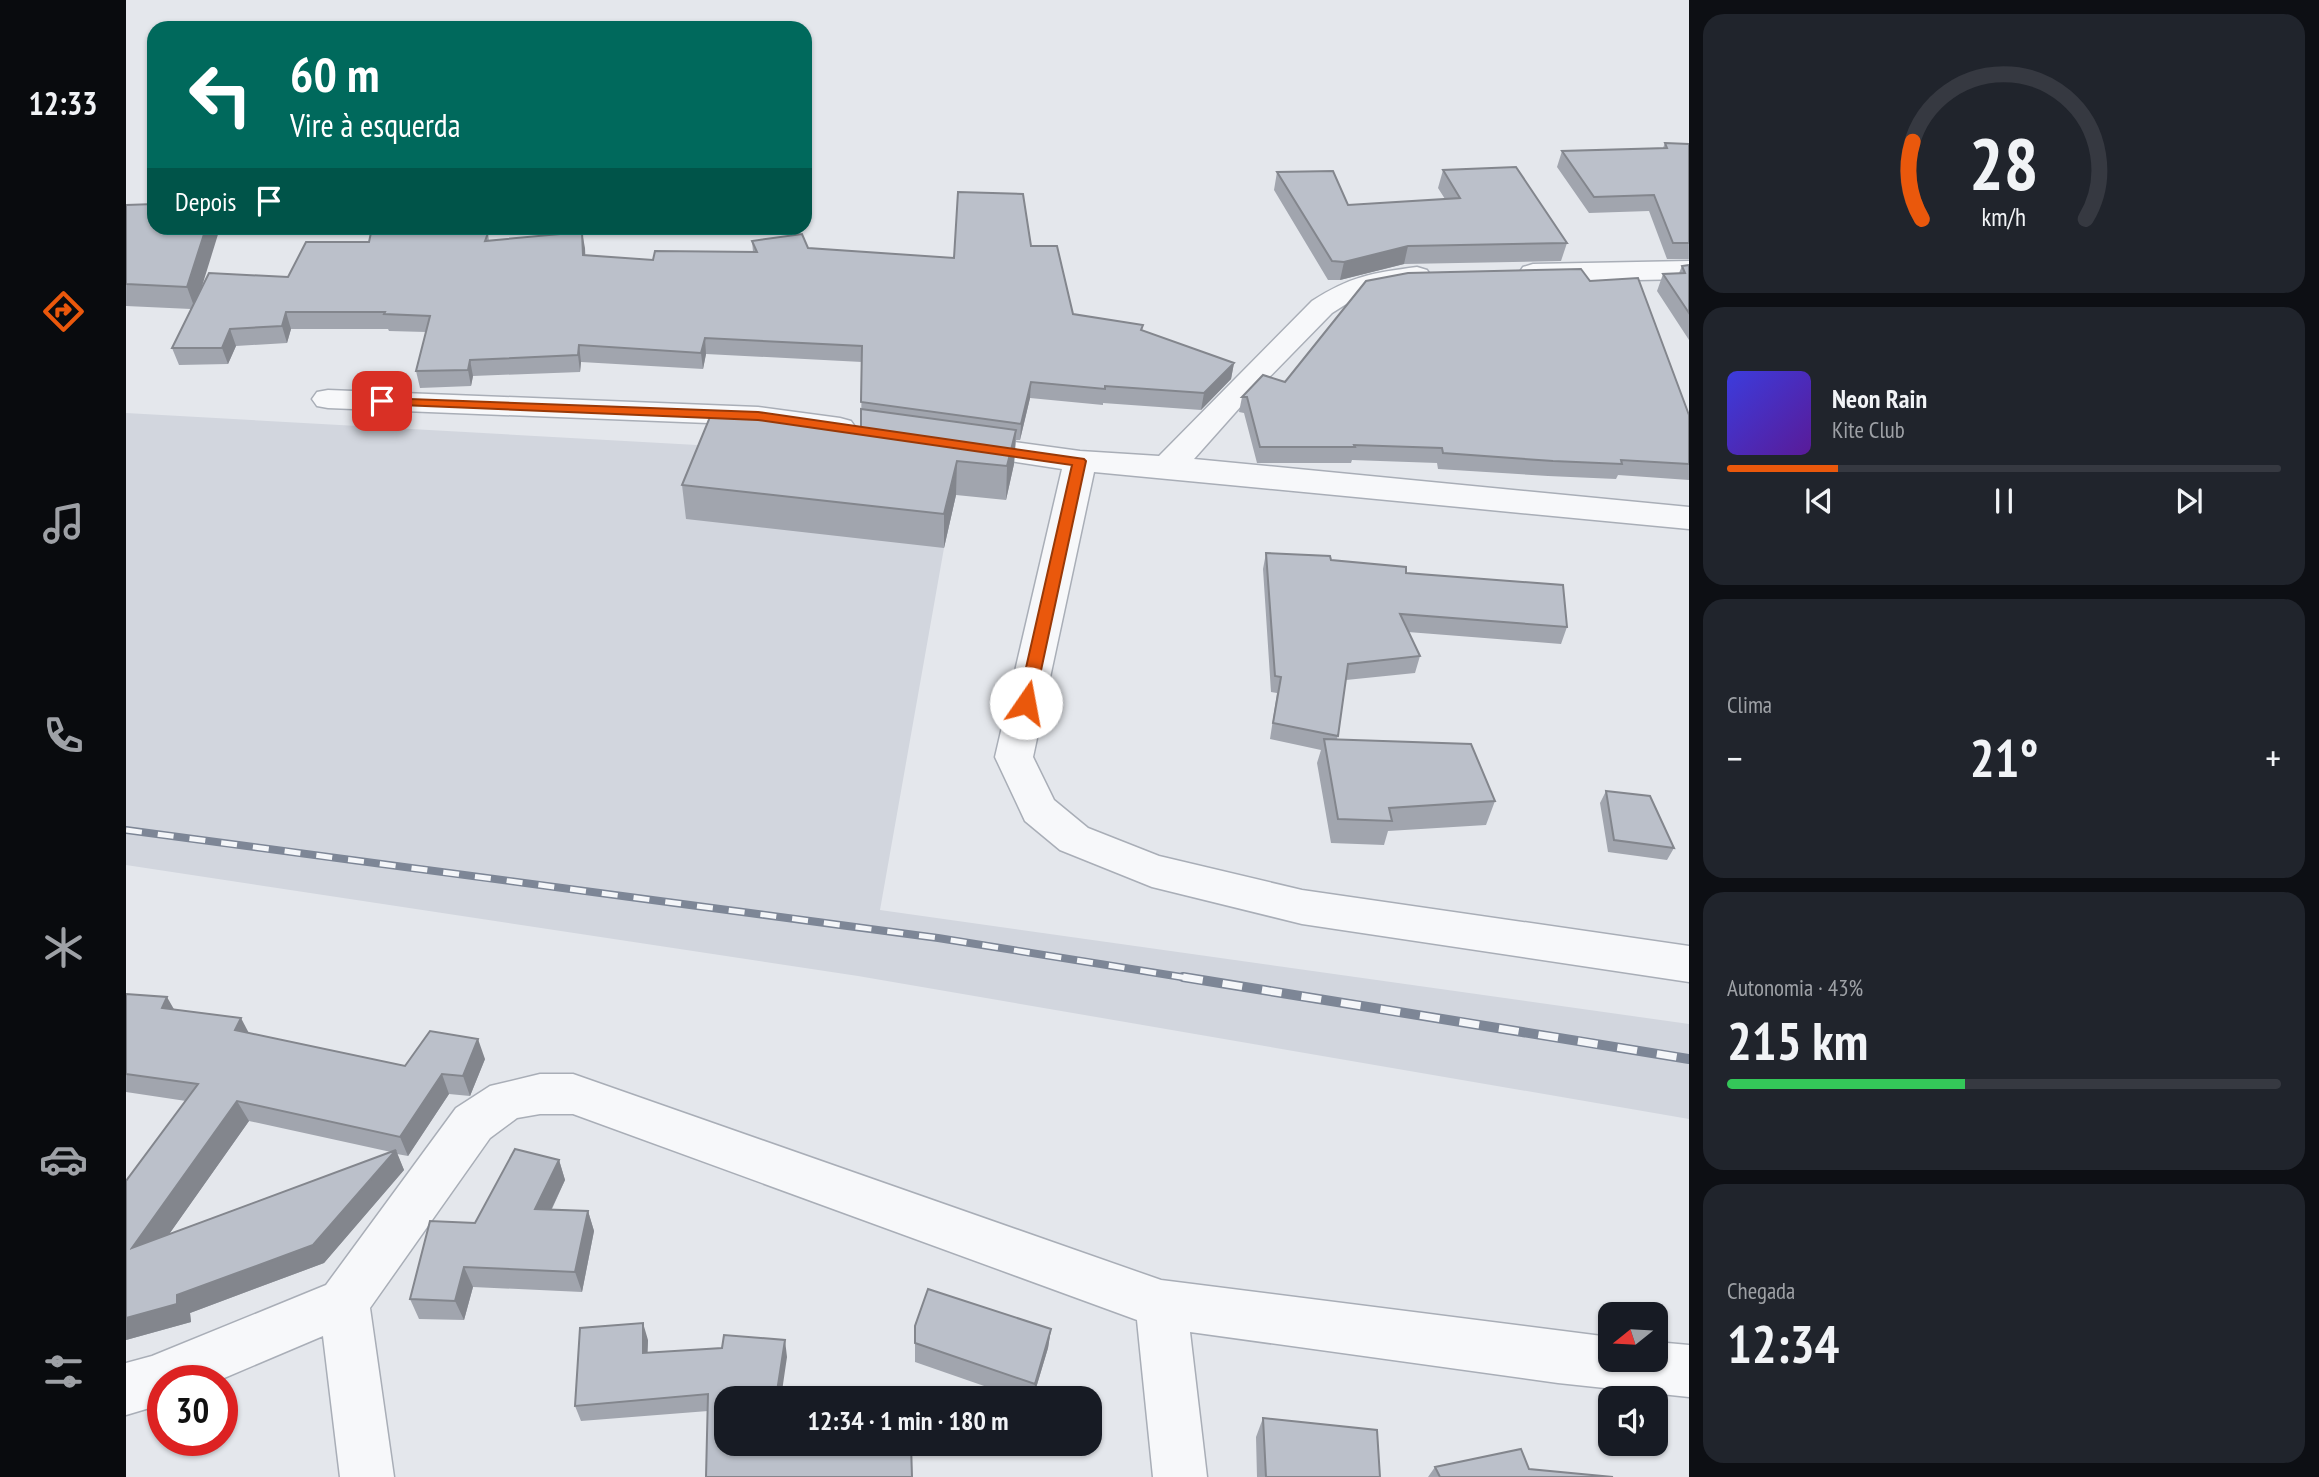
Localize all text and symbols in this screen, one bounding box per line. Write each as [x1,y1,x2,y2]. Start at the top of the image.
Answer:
text: 60 m [290,42,379,106]
icon: left [175,49,266,140]
text: 12:33 [28,82,98,124]
text: Vire à esquerda [290,104,461,146]
text: 28 [1969,116,2039,210]
icon: arrive [250,182,288,220]
text: Depois [175,185,236,218]
text: km/h [1982,201,2026,233]
icon: directions [39,287,88,336]
pin [352,371,412,431]
icon: arrive [363,382,401,420]
text: Neon Rain [1832,382,1927,415]
text: Kite Club [1832,415,1905,444]
icon: previous [1800,482,1838,520]
icon: pause [1985,482,2023,520]
icon: next [2170,482,2208,520]
icon: music [39,499,88,548]
position arrow [989,666,1063,740]
text: Clima [1727,690,1772,719]
icon: phone [39,711,88,760]
text: 21° [1970,724,2038,791]
text: − [1727,733,1743,782]
text: + [2265,733,2281,782]
icon: climate [39,923,88,972]
text: Autonomia · 43% [1727,973,1863,1002]
text: 215 km [1727,1007,1868,1074]
icon: car [39,1135,88,1184]
text: Chegada [1727,1276,1795,1305]
north arrow [1598,1302,1668,1372]
map controls [1598,1302,1668,1456]
text: 12:34 [1727,1310,1839,1377]
icon: filters [39,1347,88,1396]
speed limit sign: 30 [147,1365,238,1456]
button: sound [1598,1386,1668,1456]
text: 12:34 · 1 min · 180 m [808,1404,1008,1437]

